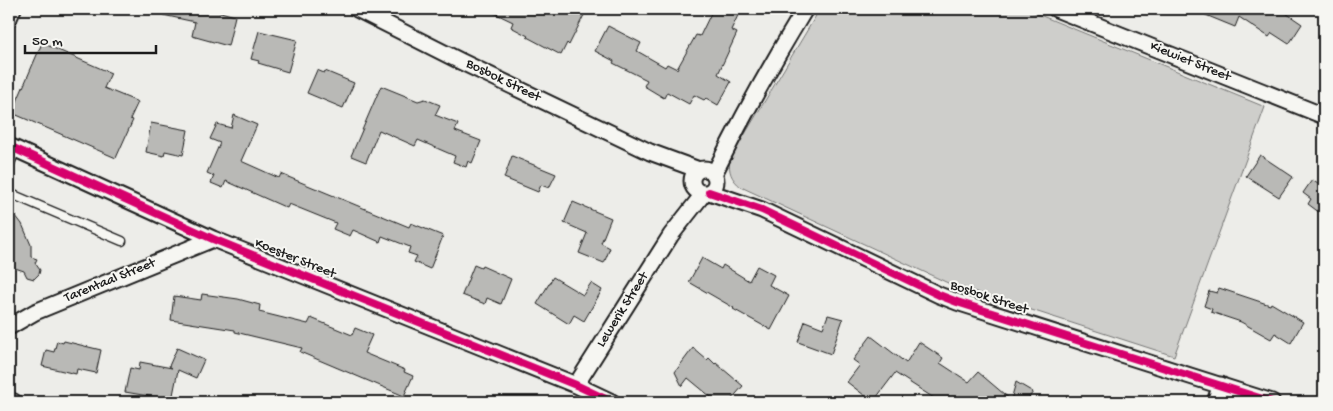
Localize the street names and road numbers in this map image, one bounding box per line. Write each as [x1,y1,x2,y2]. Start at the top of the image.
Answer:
street label: Kiewiet Street [1147,38,1234,86]
street label: Bosbok Street [462,55,544,107]
street label: Koester Street [252,235,339,283]
street label: Tarentaal Street [61,254,159,307]
street label: Lewerik Street [593,268,653,351]
street label: Bosbok Street [947,277,1031,319]

